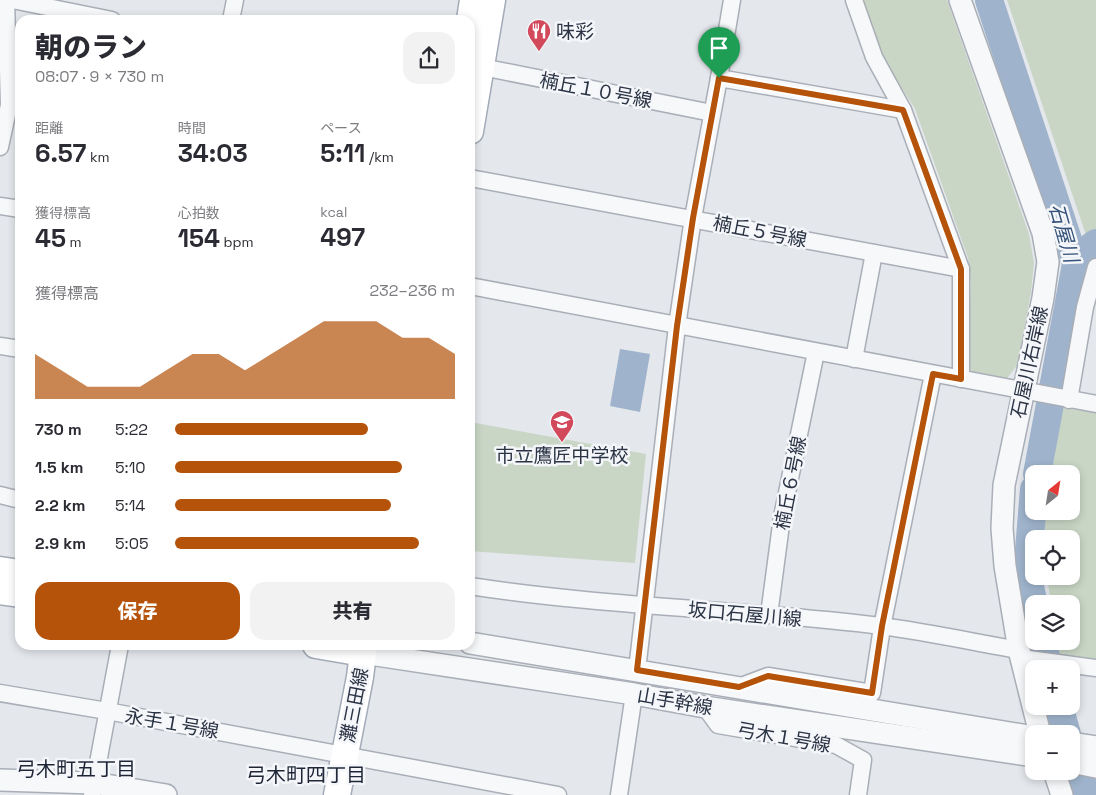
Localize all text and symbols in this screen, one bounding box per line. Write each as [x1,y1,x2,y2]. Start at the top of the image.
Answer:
restaurant icon: 味彩 [526,18,552,52]
place label: 味彩 [556,19,594,44]
pin [698,27,740,78]
text: 朝のラン [35,29,147,65]
button: share [403,32,455,84]
icon: arrive [705,34,733,62]
text: 08:07 · 9 × 730 m [35,66,164,87]
street label: 楠丘１０号線 [538,67,654,114]
text: 距離 [35,119,63,137]
text: 時間 [178,119,206,137]
text: ペース [320,119,362,137]
text: 6.57 [35,137,86,169]
text: 34:03 [178,137,248,169]
text: 5:11 [320,137,365,169]
text: km [86,148,110,166]
text: /km [365,148,394,166]
water label: 石屋川 [1043,201,1085,267]
text: kcal [320,203,347,221]
text: 獲得標高 [35,204,91,222]
text: 心拍数 [178,204,220,222]
street label: 楠丘５号線 [711,210,809,253]
text: 497 [320,221,365,253]
text: 45 [35,222,66,254]
text: 154 [178,222,220,254]
text: m [66,233,82,251]
text: bpm [220,233,254,251]
text: 232–236 m [370,280,455,301]
text: 獲得標高 [35,283,99,304]
street label: 石屋川右岸線 [1005,304,1054,420]
school or university icon: 市立鷹匠中学校 [549,409,575,443]
text: 730 m [35,419,82,440]
text: 5:22 [115,419,148,440]
street label: 楠丘６号線 [769,434,812,532]
place label: 市立鷹匠中学校 [495,443,629,468]
text: 1.5 km [35,457,83,478]
text: 5:10 [115,457,146,478]
north arrow [1025,465,1080,520]
map controls [1025,465,1080,780]
text: 2.2 km [35,495,86,516]
text: 5:14 [115,495,145,516]
button: locate [1025,530,1080,585]
text: 2.9 km [35,533,86,554]
text: 5:05 [115,533,148,554]
button: 保存 [35,582,240,640]
button: 共有 [250,582,455,640]
button: layers [1025,595,1080,650]
street label: 坂口石屋川線 [687,597,803,632]
button: + [1025,660,1080,715]
street label: 灘三田線 [335,665,374,745]
street label: 山手幹線 [635,683,715,720]
street label: 永手１号線 [123,703,221,744]
street label: 弓木１号線 [735,717,833,758]
button: − [1025,725,1080,780]
district label: 弓木町五丁目 [16,756,136,782]
district label: 弓木町四丁目 [246,762,366,788]

